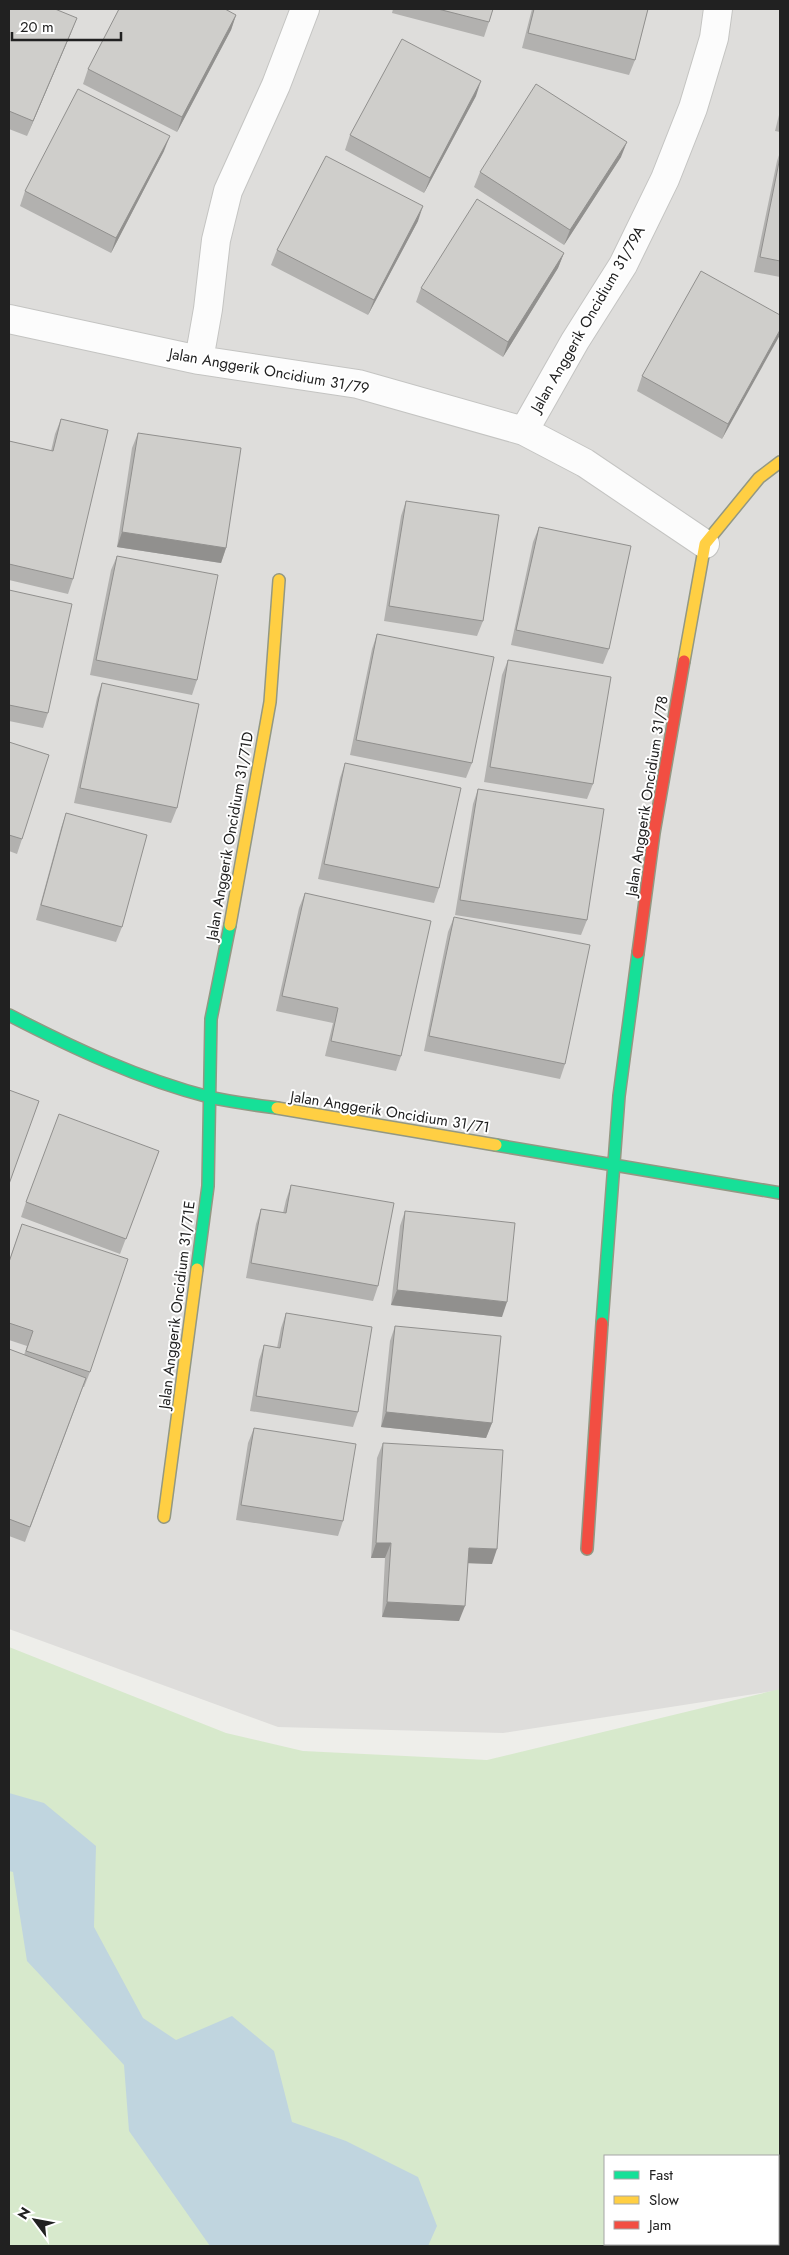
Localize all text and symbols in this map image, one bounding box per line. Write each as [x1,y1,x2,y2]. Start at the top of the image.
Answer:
scale bar [12,10,121,42]
text: 20 m [20,16,54,38]
street label: Jalan Anggerik Oncidium 31/79A [524,222,651,418]
street label: Jalan Anggerik Oncidium 31/79 [165,342,371,399]
street label: Jalan Anggerik Oncidium 31/78 [620,694,674,900]
street label: Jalan Anggerik Oncidium 31/71D [200,730,259,944]
street label: Jalan Anggerik Oncidium 31/71 [287,1085,491,1139]
street label: Jalan Anggerik Oncidium 31/71E [153,1200,201,1412]
legend [604,2155,779,2245]
text: Fast [649,2164,673,2186]
text: Slow [649,2189,680,2211]
north arrow [10,2195,60,2245]
text: N [13,2203,35,2223]
text: Jam [647,2214,672,2236]

